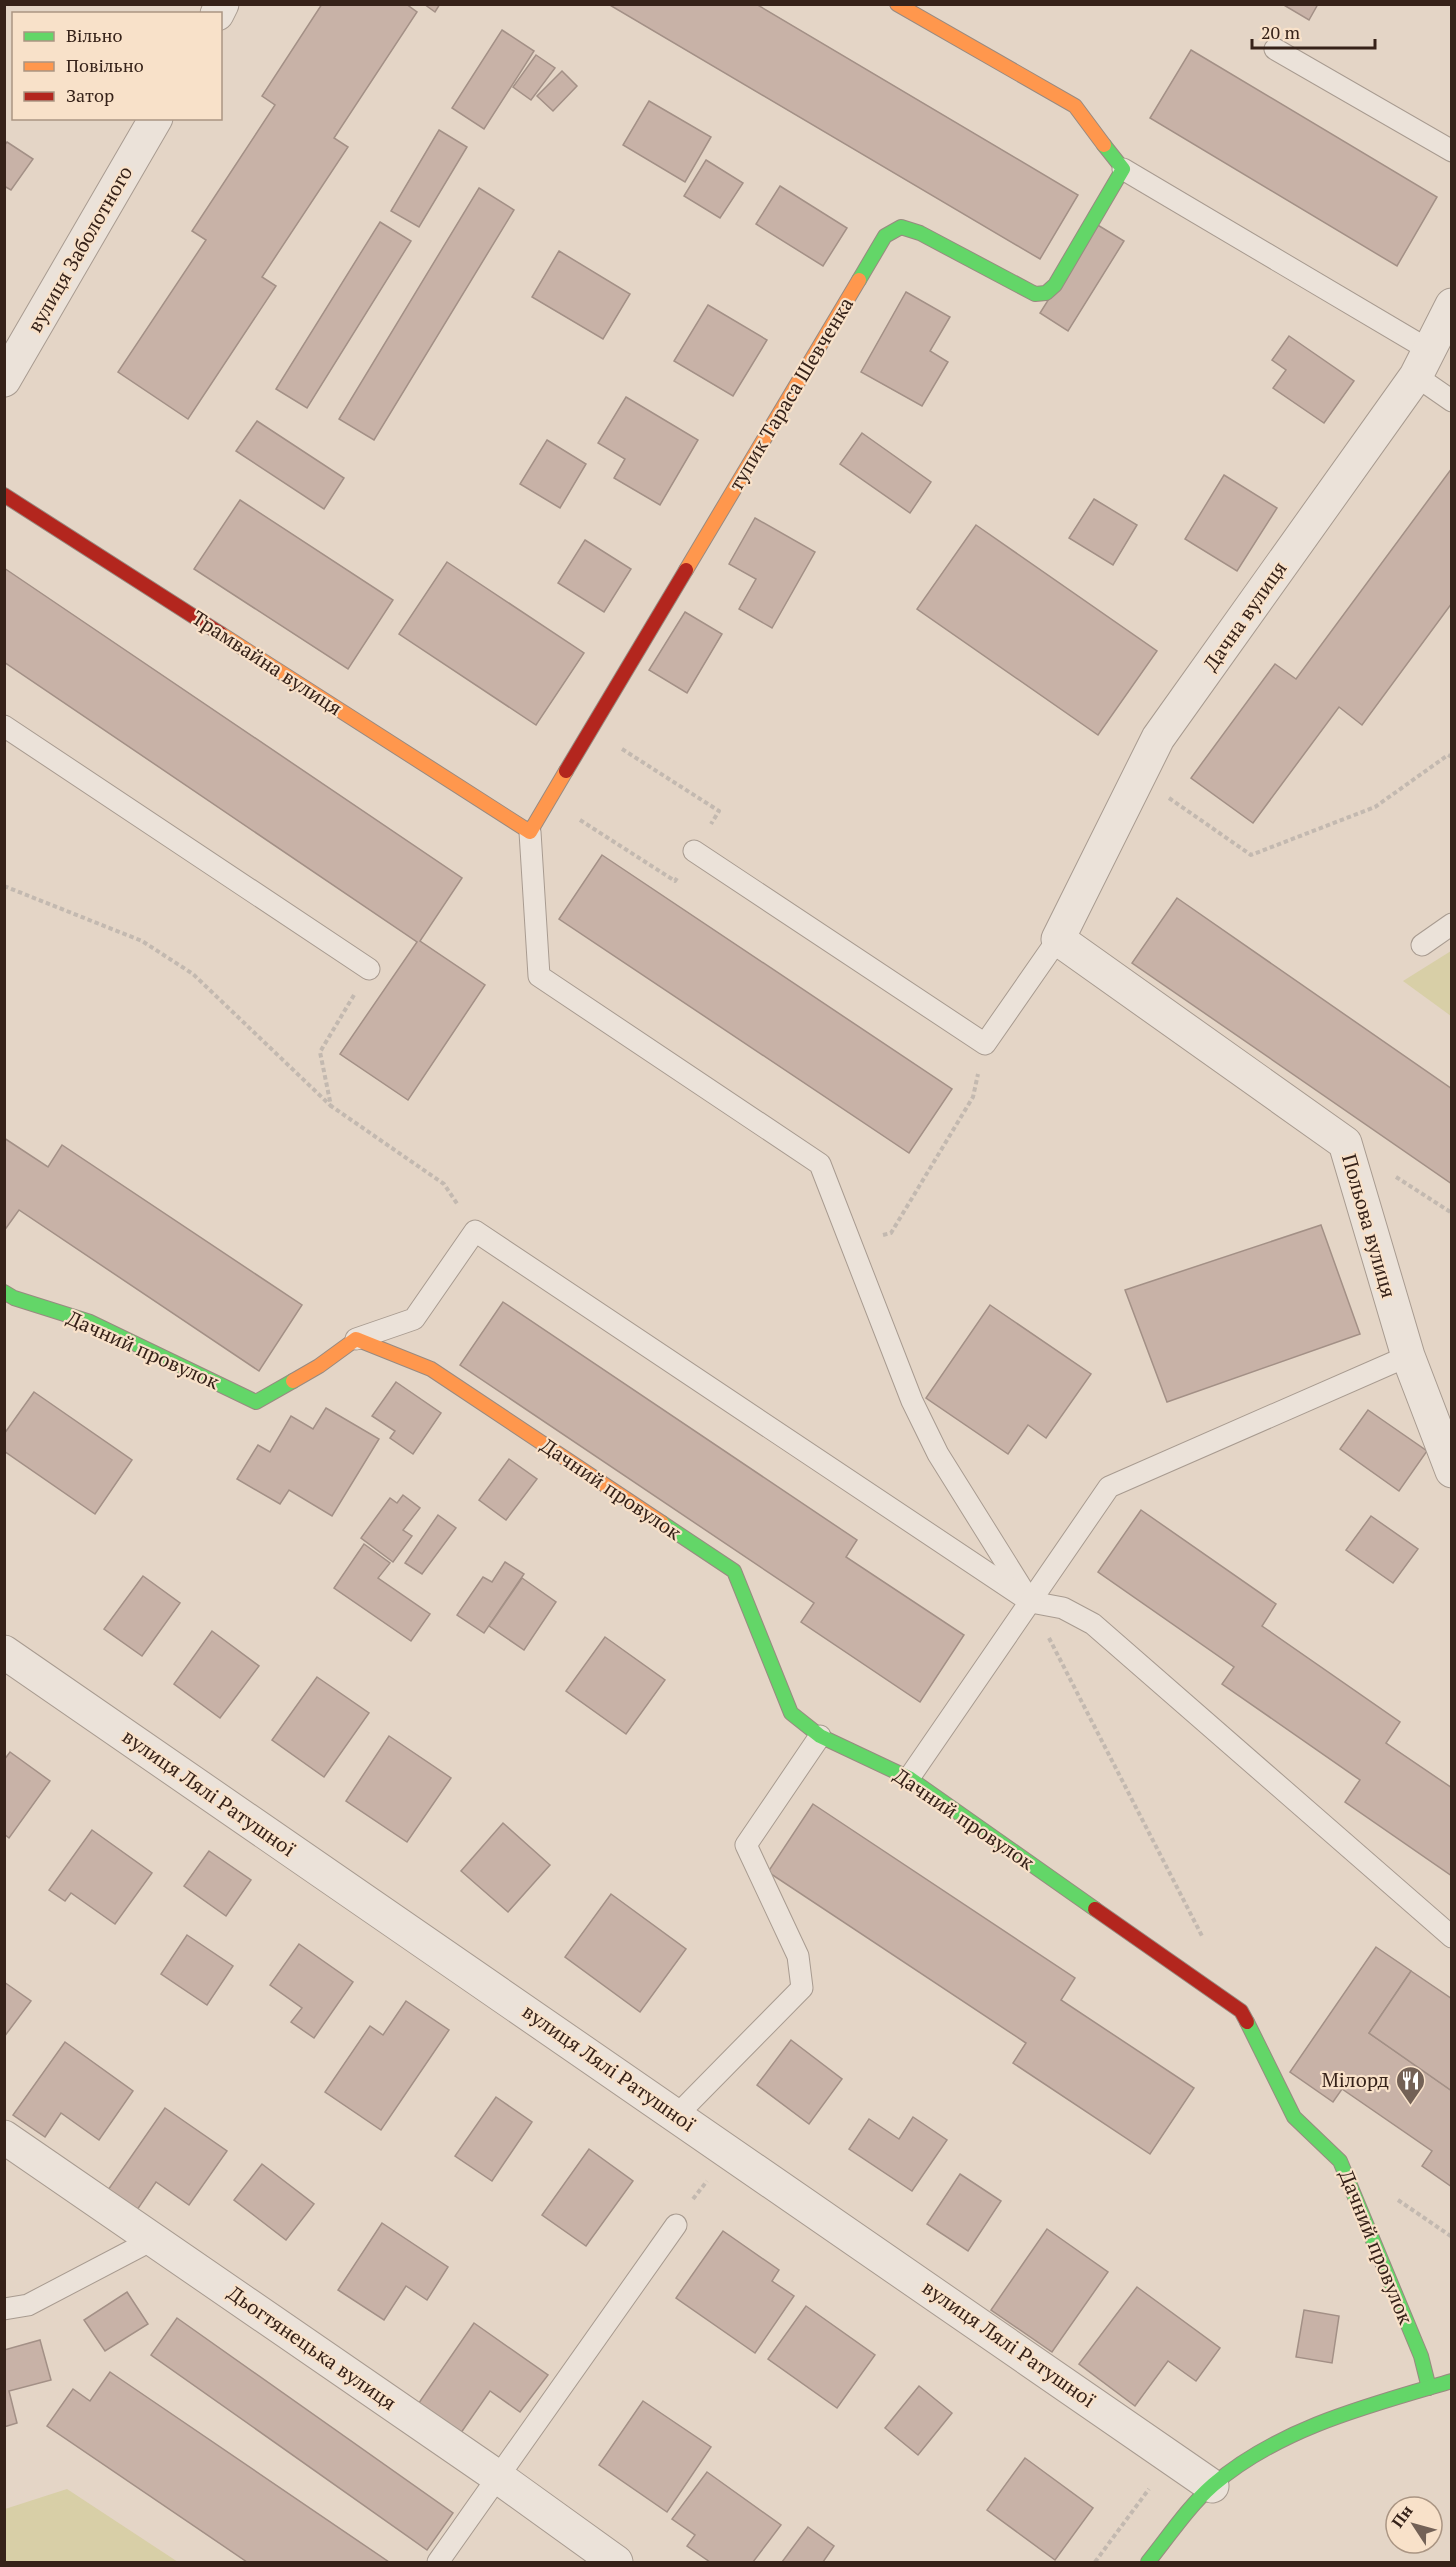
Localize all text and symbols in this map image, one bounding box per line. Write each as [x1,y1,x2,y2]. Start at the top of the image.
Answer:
legend [12,12,222,120]
scale bar [1252,12,1375,50]
text: 20 m [1261,20,1301,44]
text: Вільно [66,23,122,47]
text: Повільно [66,53,144,77]
text: Затор [66,83,114,107]
street label: вулиця Заболотного [21,161,138,337]
street label: тупик Тараса Шевченка [722,292,859,496]
street label: Дачна вулиця [1197,555,1292,676]
street label: Трамвайна вулиця [187,604,348,721]
street label: Польова вулиця [1336,1151,1403,1301]
street label: Дачний провулок [63,1304,224,1395]
street label: Дачний провулок [536,1432,687,1546]
street label: вулиця Лялі Ратушної [117,1723,301,1863]
street label: Дачний провулок [889,1762,1040,1876]
street label: вулиця Лялі Ратушної [517,1998,701,2138]
restaurant icon: Мілорд [1394,2064,1426,2106]
place label: Мілорд [1321,2066,1389,2093]
street label: Дачний провулок [1333,2166,1420,2328]
street label: вулиця Лялі Ратушної [917,2274,1101,2414]
street label: Дьогтянецька вулиця [223,2279,402,2416]
north arrow [1384,2495,1444,2555]
text: Пн [1386,2500,1418,2532]

